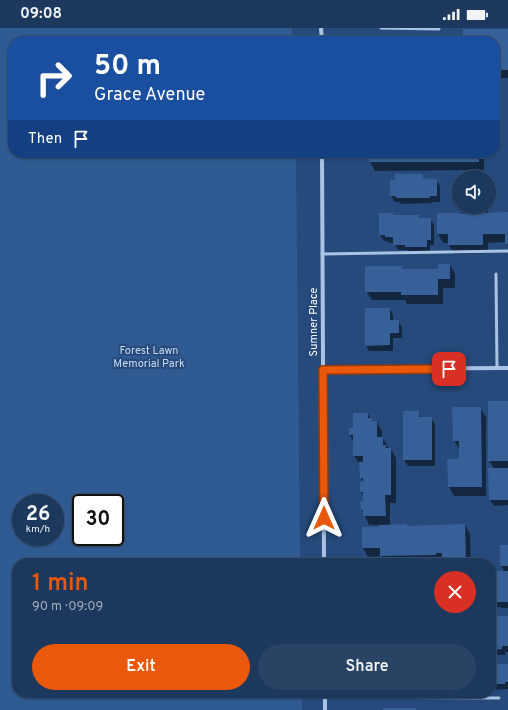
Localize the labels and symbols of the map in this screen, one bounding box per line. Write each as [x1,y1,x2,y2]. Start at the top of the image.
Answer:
street label: Sumner Place [307,288,321,356]
park label: Forest Lawn Memorial Park [113,344,185,371]
pin [432,352,466,386]
speed limit sign: 30 [72,494,124,546]
position arrow [303,497,345,539]

